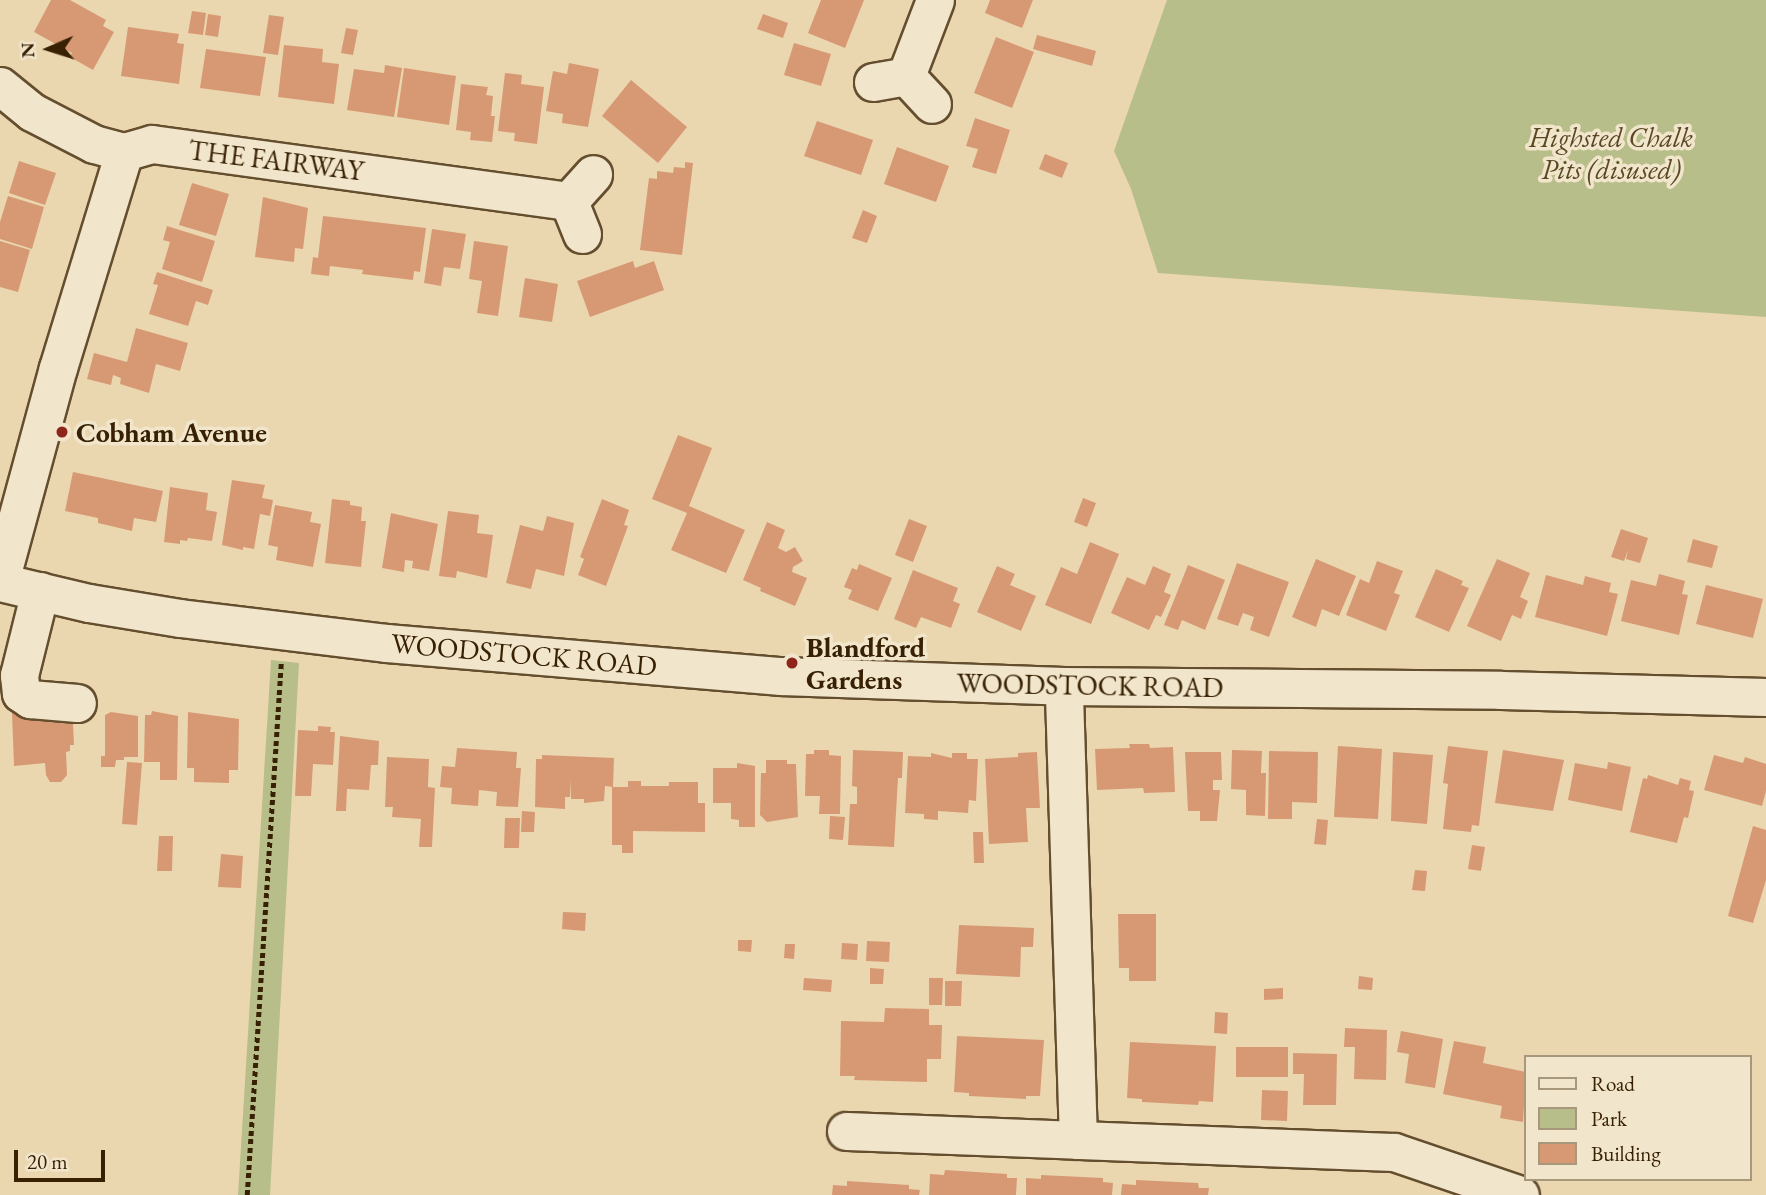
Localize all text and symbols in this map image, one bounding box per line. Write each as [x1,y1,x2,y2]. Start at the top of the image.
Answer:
north arrow [14,14,84,84]
text: N [15,42,40,58]
park label: Highsted Chalk Pits (disused) [1529,120,1693,186]
street label: THE FAIRWAY [187,133,365,187]
place label: Cobham Avenue [76,415,267,449]
marker: Cobham Avenue [54,424,70,440]
street label: WOODSTOCK ROAD [390,626,658,682]
place label: Blandford Gardens [806,630,925,696]
marker: Blandford Gardens [784,655,800,671]
street label: WOODSTOCK ROAD [956,666,1224,704]
legend [1524,1055,1752,1181]
text: Road [1591,1070,1635,1097]
text: Park [1591,1105,1627,1132]
scale bar [18,1136,108,1180]
text: Building [1591,1140,1661,1167]
text: 20 m [27,1148,68,1175]

